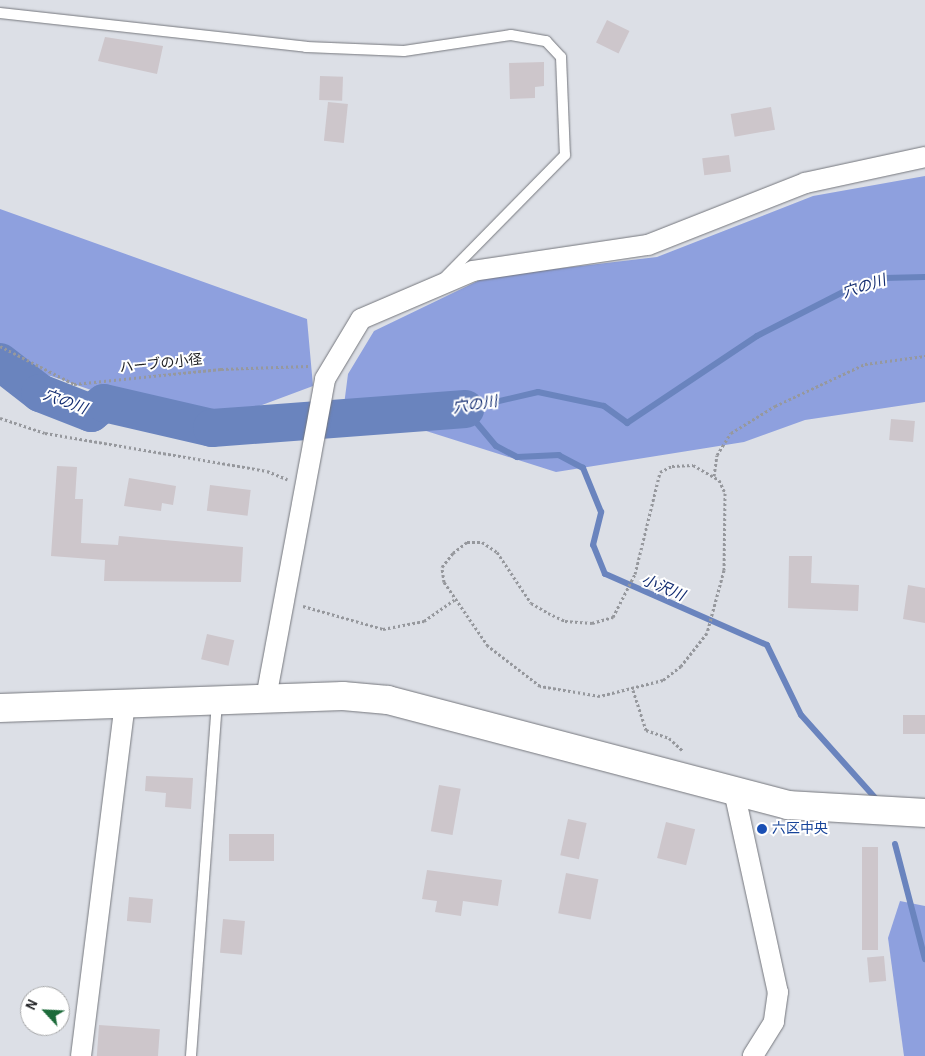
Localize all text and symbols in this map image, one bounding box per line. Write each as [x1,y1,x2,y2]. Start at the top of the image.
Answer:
water label: 穴の川 [840,271,888,303]
street label: ハーブの小径 [118,351,204,377]
water label: 穴の川 [41,386,89,418]
water label: 穴の川 [451,393,499,417]
water label: 小沢川 [639,571,687,605]
place label: 六区中央 [772,821,828,837]
marker: 六区中央 [756,823,768,835]
north arrow [20,986,70,1036]
text: N [24,998,41,1012]

